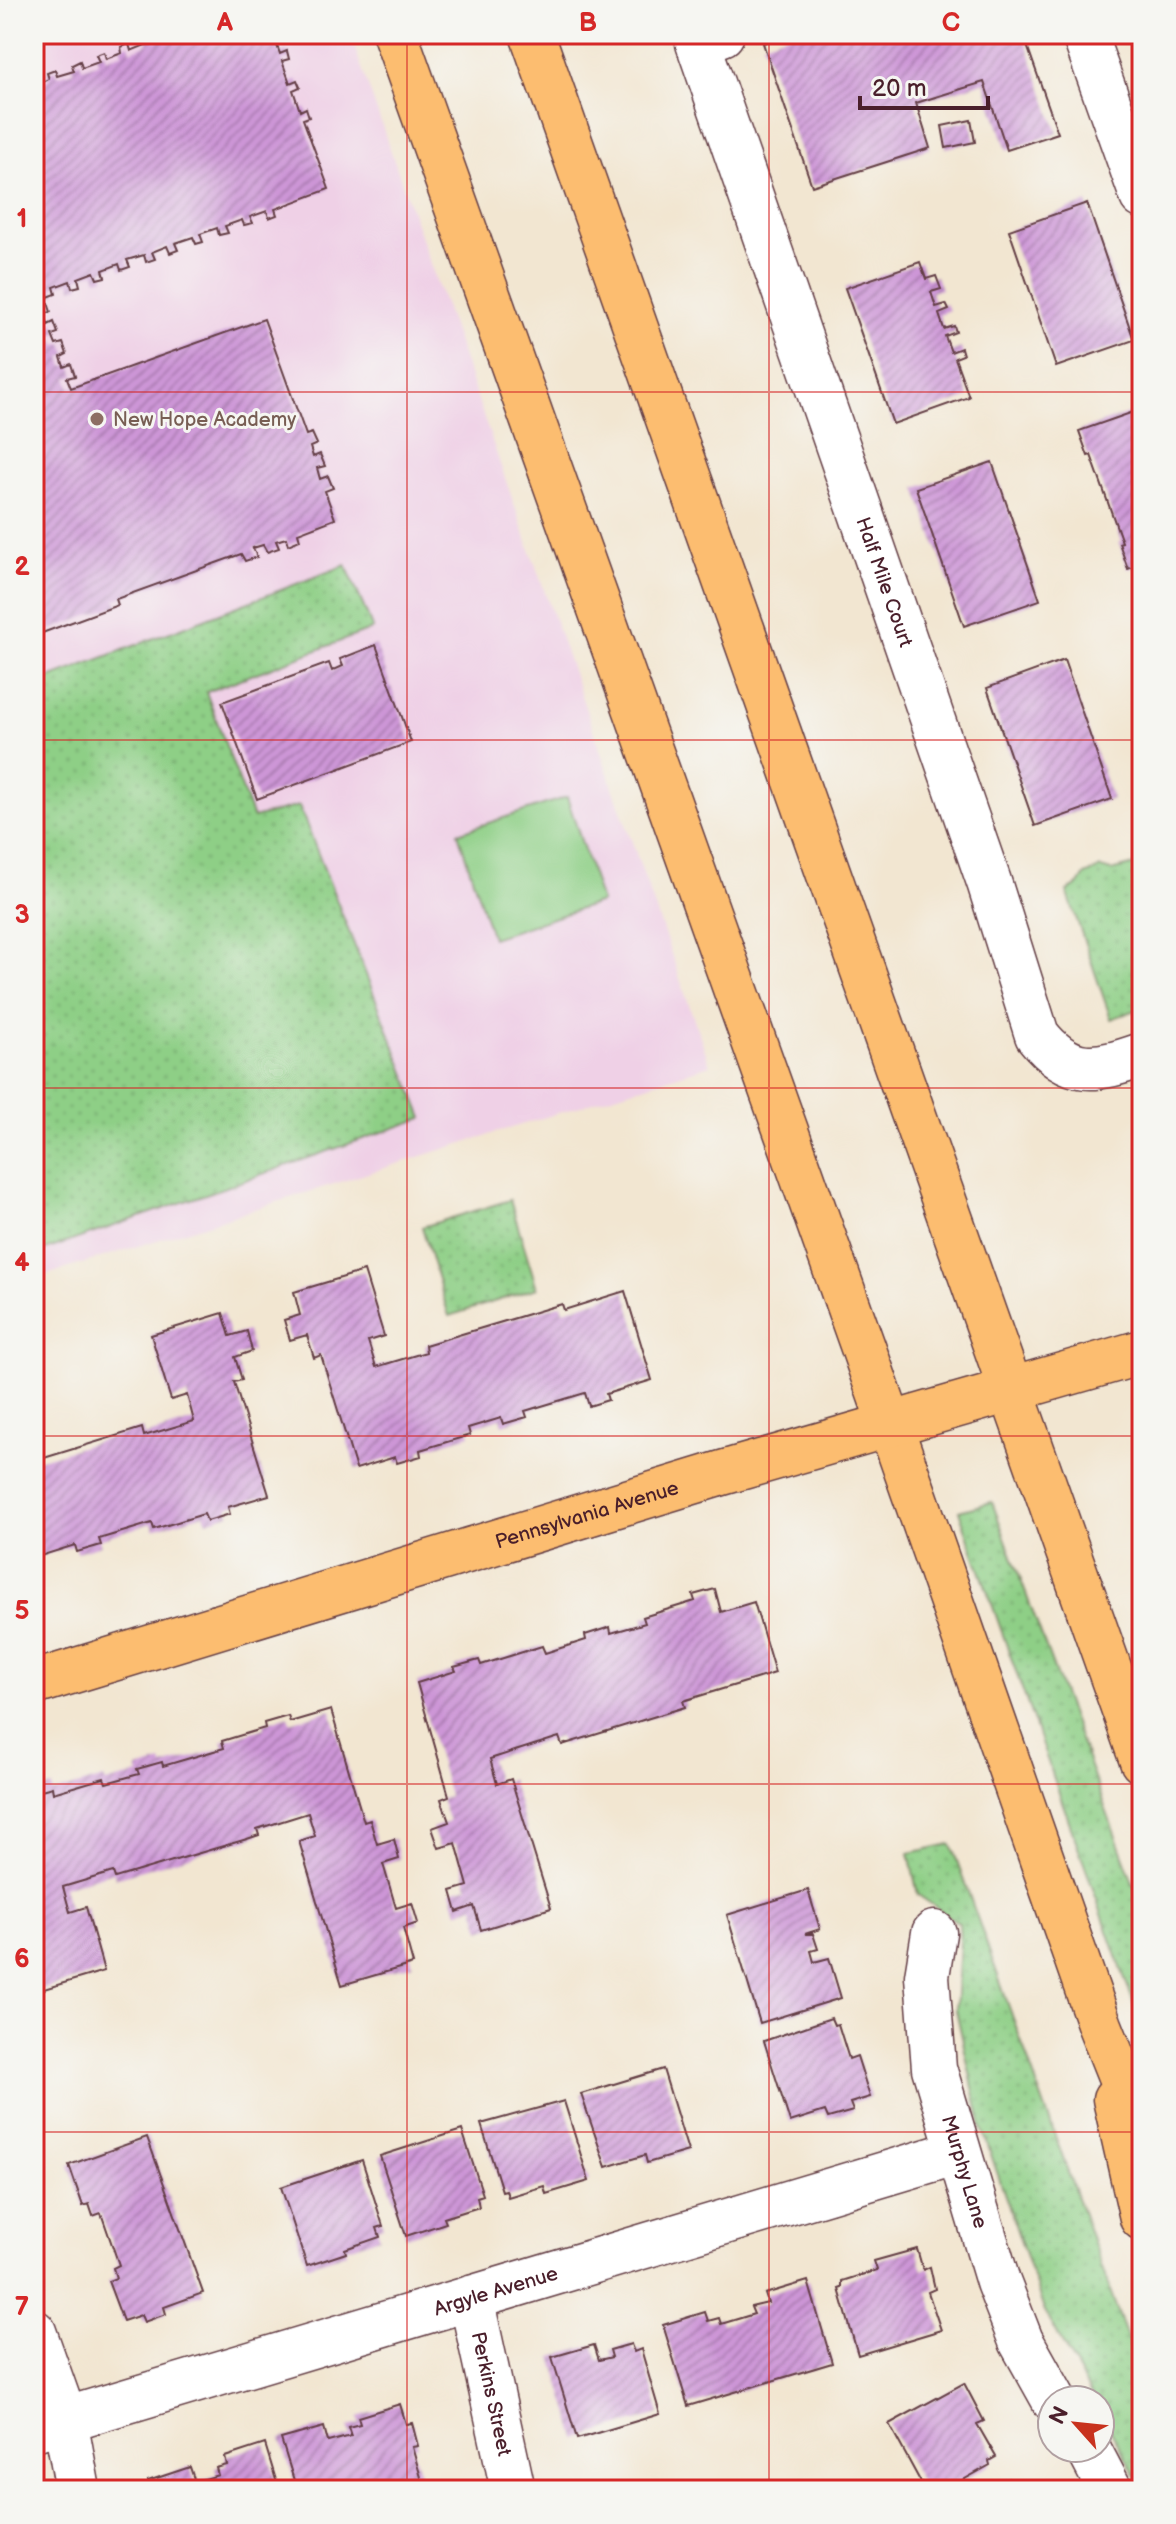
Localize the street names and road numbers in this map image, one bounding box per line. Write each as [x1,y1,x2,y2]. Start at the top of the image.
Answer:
street label: Half Mile Court [850,514,918,650]
street label: Pennsylvania Avenue [493,1476,682,1554]
street label: Murphy Lane [936,2113,992,2231]
street label: Argyle Avenue [431,2262,561,2321]
street label: Perkins Street [466,2330,516,2458]

